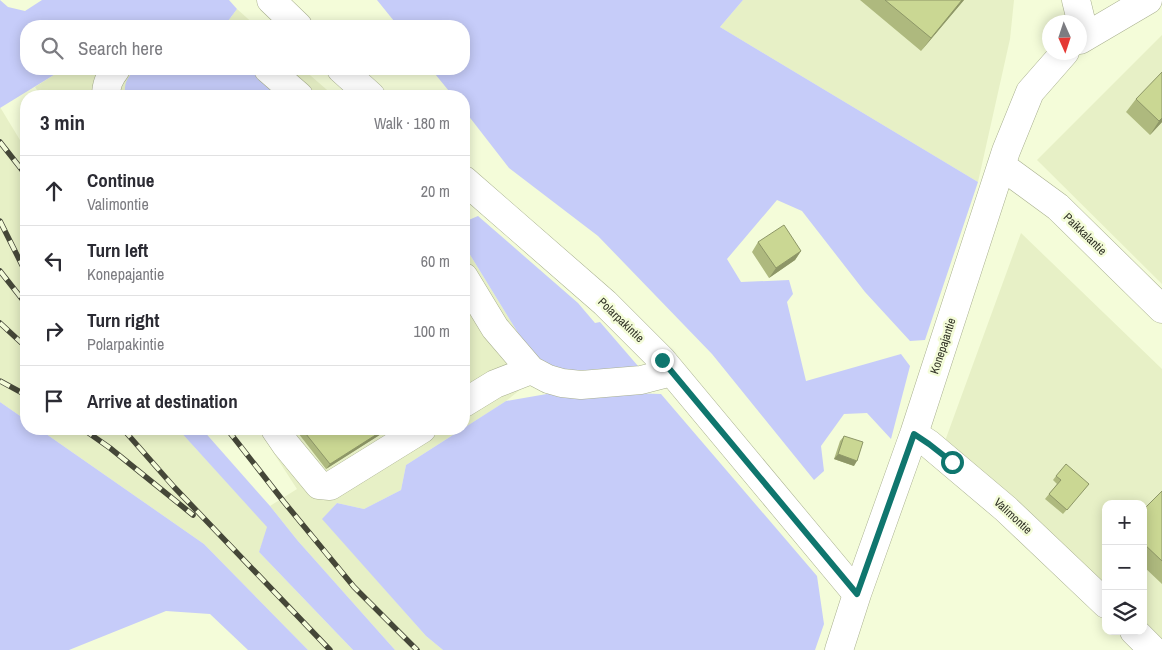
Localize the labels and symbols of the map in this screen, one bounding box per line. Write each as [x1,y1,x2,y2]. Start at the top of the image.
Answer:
north arrow [1042,15,1087,60]
street label: Paikkalantie [1060,209,1110,259]
street label: Polarpakintie [595,294,647,346]
street label: Konepajantie [926,316,960,376]
route end [651,349,674,372]
route start [941,451,964,474]
street label: Valimontie [991,494,1035,538]

